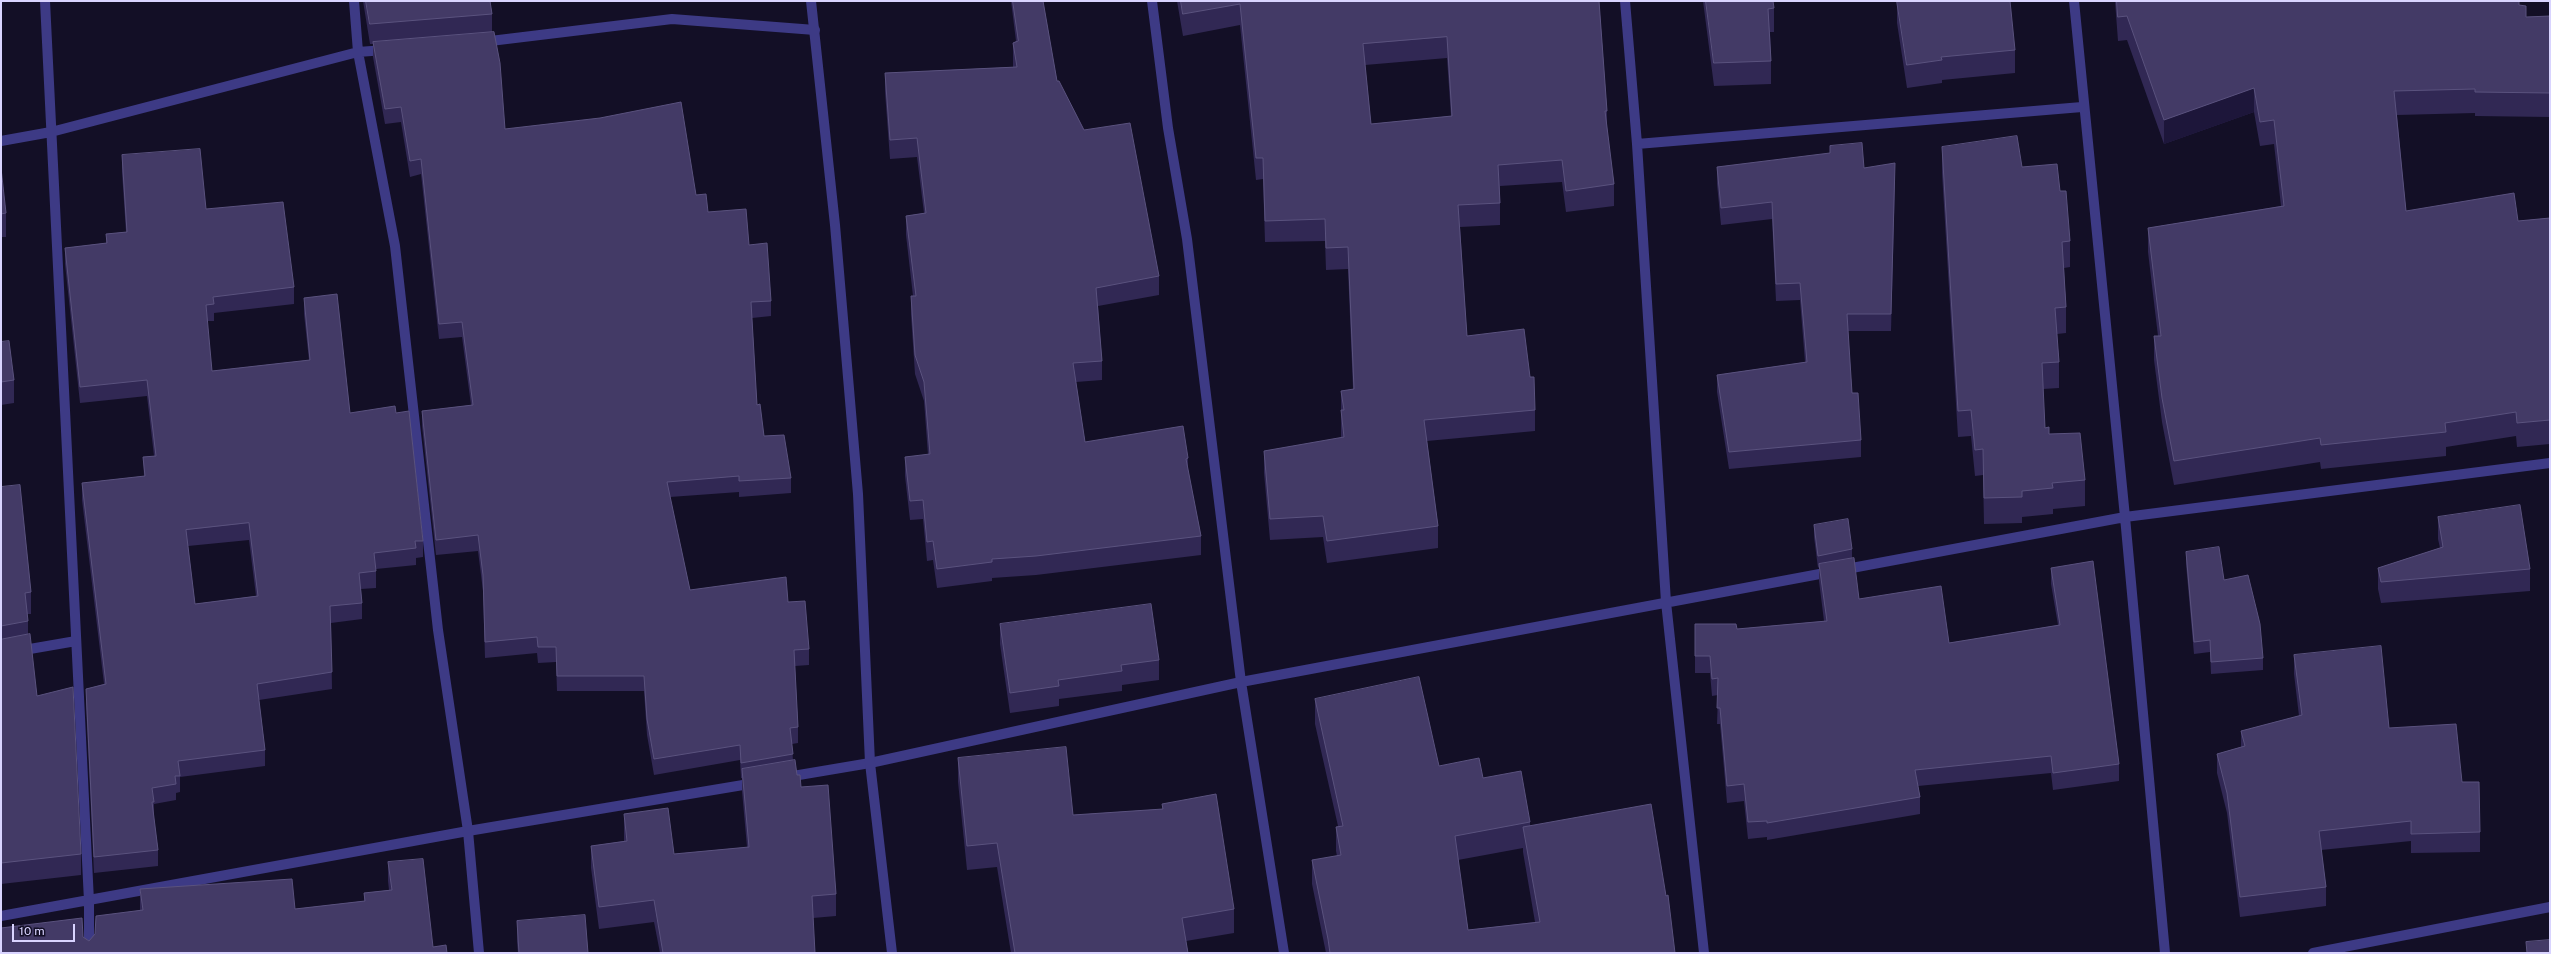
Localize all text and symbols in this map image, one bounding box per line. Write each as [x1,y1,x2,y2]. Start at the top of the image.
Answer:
scale bar [14,916,77,942]
text: 10 m [19,924,45,938]

